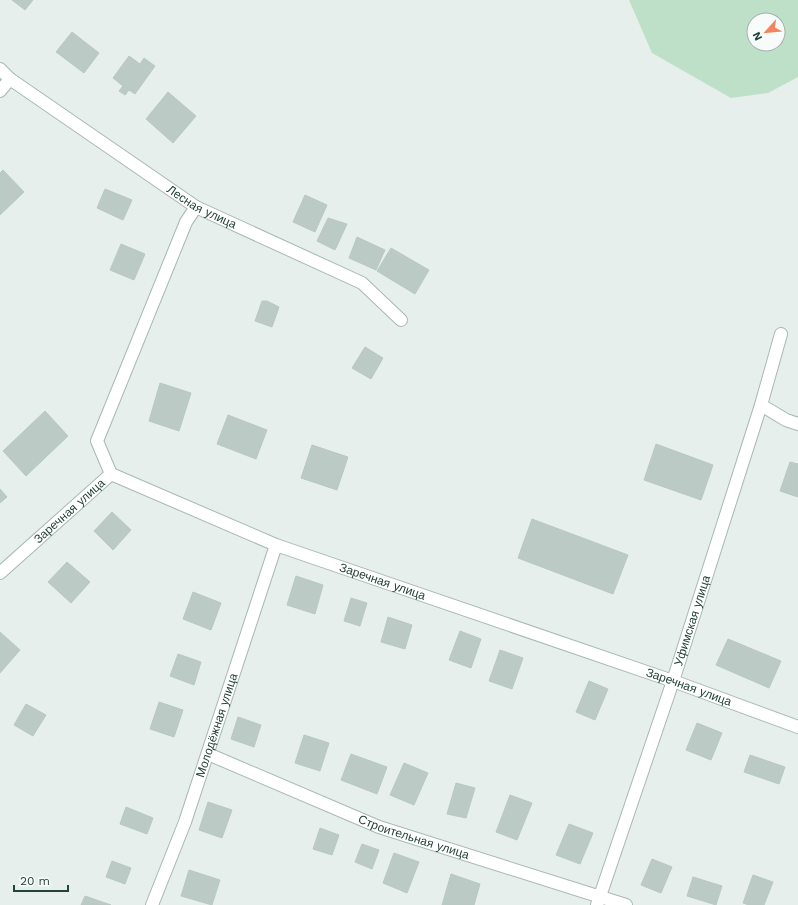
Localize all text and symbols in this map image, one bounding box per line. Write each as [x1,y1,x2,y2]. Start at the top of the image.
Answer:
north arrow [746,12,786,52]
text: N [750,30,765,43]
street label: Лесная улица [164,182,239,232]
street label: Заречная улица [31,476,108,546]
street label: Заречная улица [338,560,428,603]
street label: Уфимская улица [671,573,713,668]
street label: Заречная улица [644,665,734,709]
street label: Молодёжная улица [193,671,240,779]
street label: Строительная улица [356,812,471,862]
scale bar [14,867,68,893]
text: 20 m [20,874,50,888]

